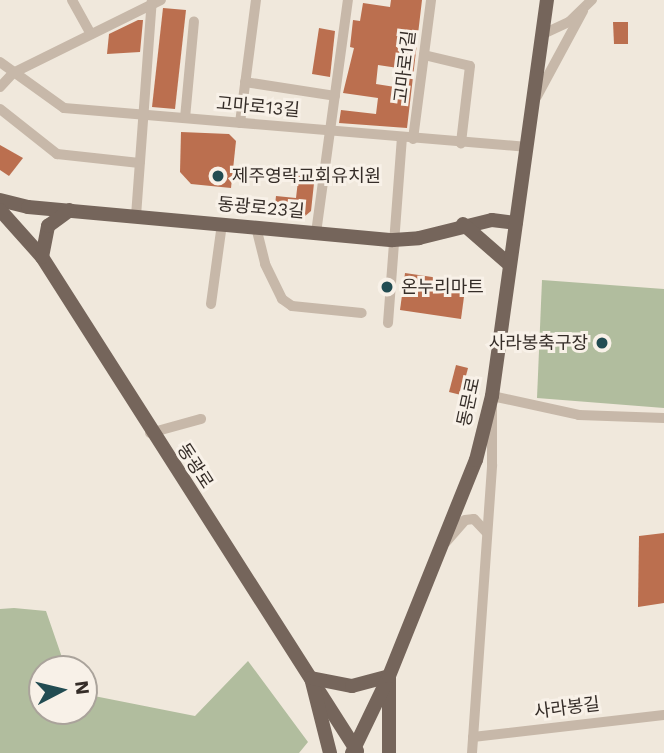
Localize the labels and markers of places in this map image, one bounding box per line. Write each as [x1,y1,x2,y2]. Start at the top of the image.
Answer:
place label: 제주영락교회유치원 [232,165,381,187]
marker: 제주영락교회유치원 [210,168,226,184]
place label: 온누리마트 [401,276,484,298]
marker: 온누리마트 [379,279,395,295]
place label: 사라봉축구장 [489,332,588,354]
marker: 사라봉축구장 [594,335,610,351]

